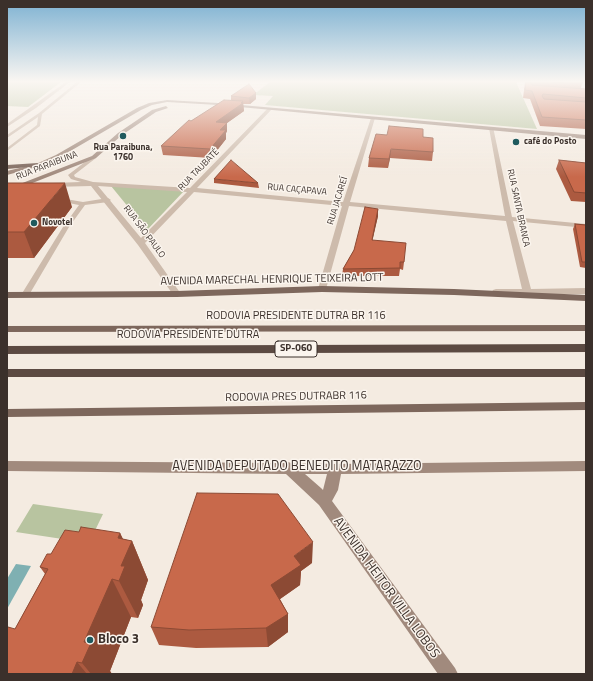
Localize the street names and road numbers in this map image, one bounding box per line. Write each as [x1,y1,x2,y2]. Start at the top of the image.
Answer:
street label: RUA TAUBATÉ [176,147,222,193]
street label: RUA PARAIBUNA [15,149,79,183]
street label: RUA SANTA BRANCA [504,168,532,248]
street label: RUA JACAREÍ [326,176,350,226]
street label: RUA CAÇAPAVA [267,182,327,198]
street label: RUA SÃO PAULO [121,204,167,260]
street label: AVENIDA MARECHAL HENRIQUE TEIXEIRA LOTT [160,271,384,289]
street label: RODOVIA PRESIDENTE DUTRA BR 116 [206,309,386,323]
street label: RODOVIA PRESIDENTE DUTRA [117,328,259,342]
road number: SP-060 [275,341,317,357]
street label: RODOVIA PRES DUTRABR 116 [225,389,367,405]
street label: AVENIDA DEPUTADO BENEDITO MATARAZZO [172,459,422,475]
street label: AVENIDA HEITOR VILLA LOBOS [330,515,442,661]

